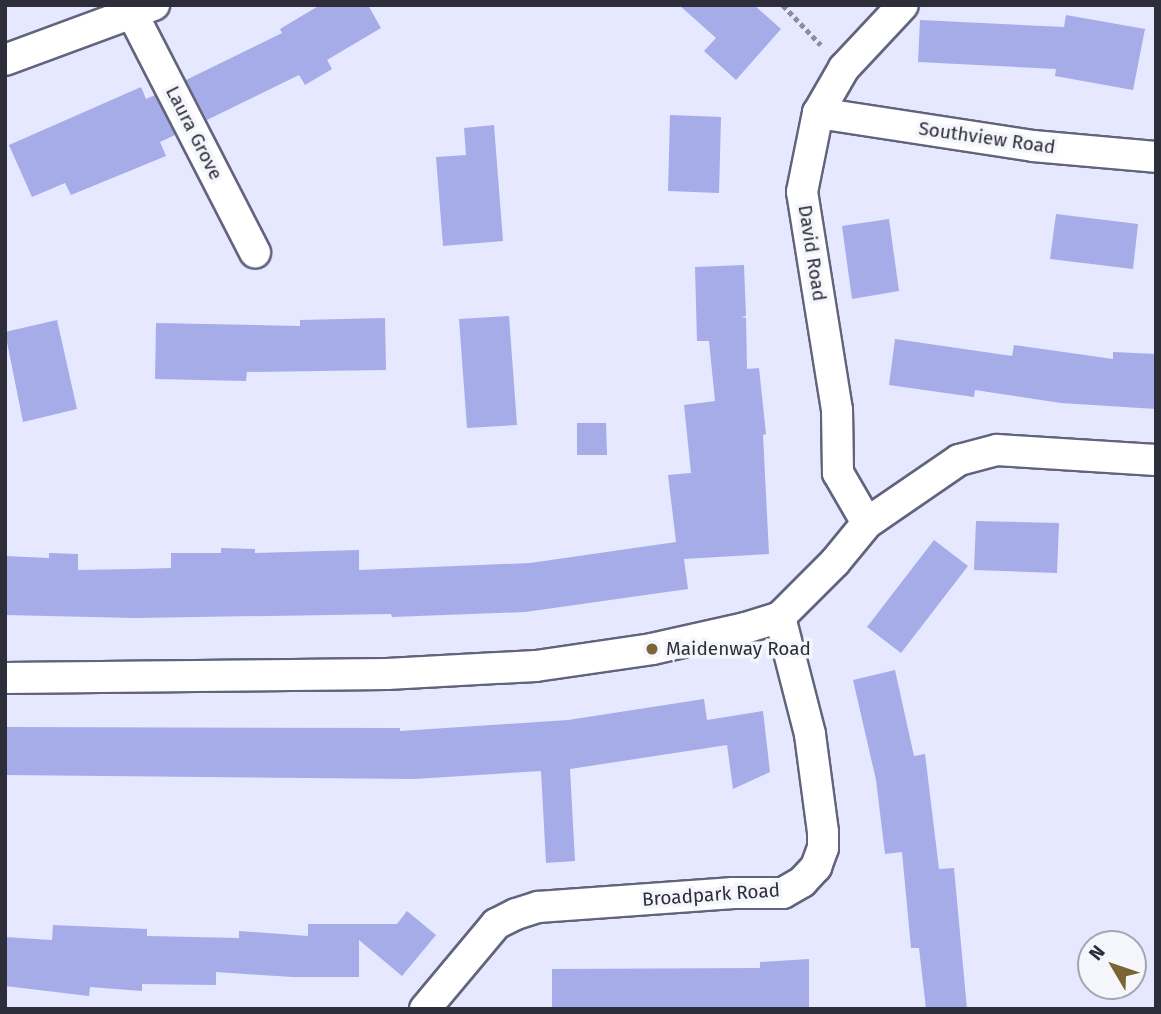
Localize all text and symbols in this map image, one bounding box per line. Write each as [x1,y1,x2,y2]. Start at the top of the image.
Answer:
street label: Laura Grove [161,82,227,184]
street label: Southview Road [917,117,1057,159]
street label: David Road [793,203,831,303]
place label: Maidenway Road [666,638,811,660]
marker: Maidenway Road [644,641,660,657]
street label: Broadpark Road [641,879,781,911]
north arrow [1077,930,1147,1000]
text: N [1084,941,1110,965]

